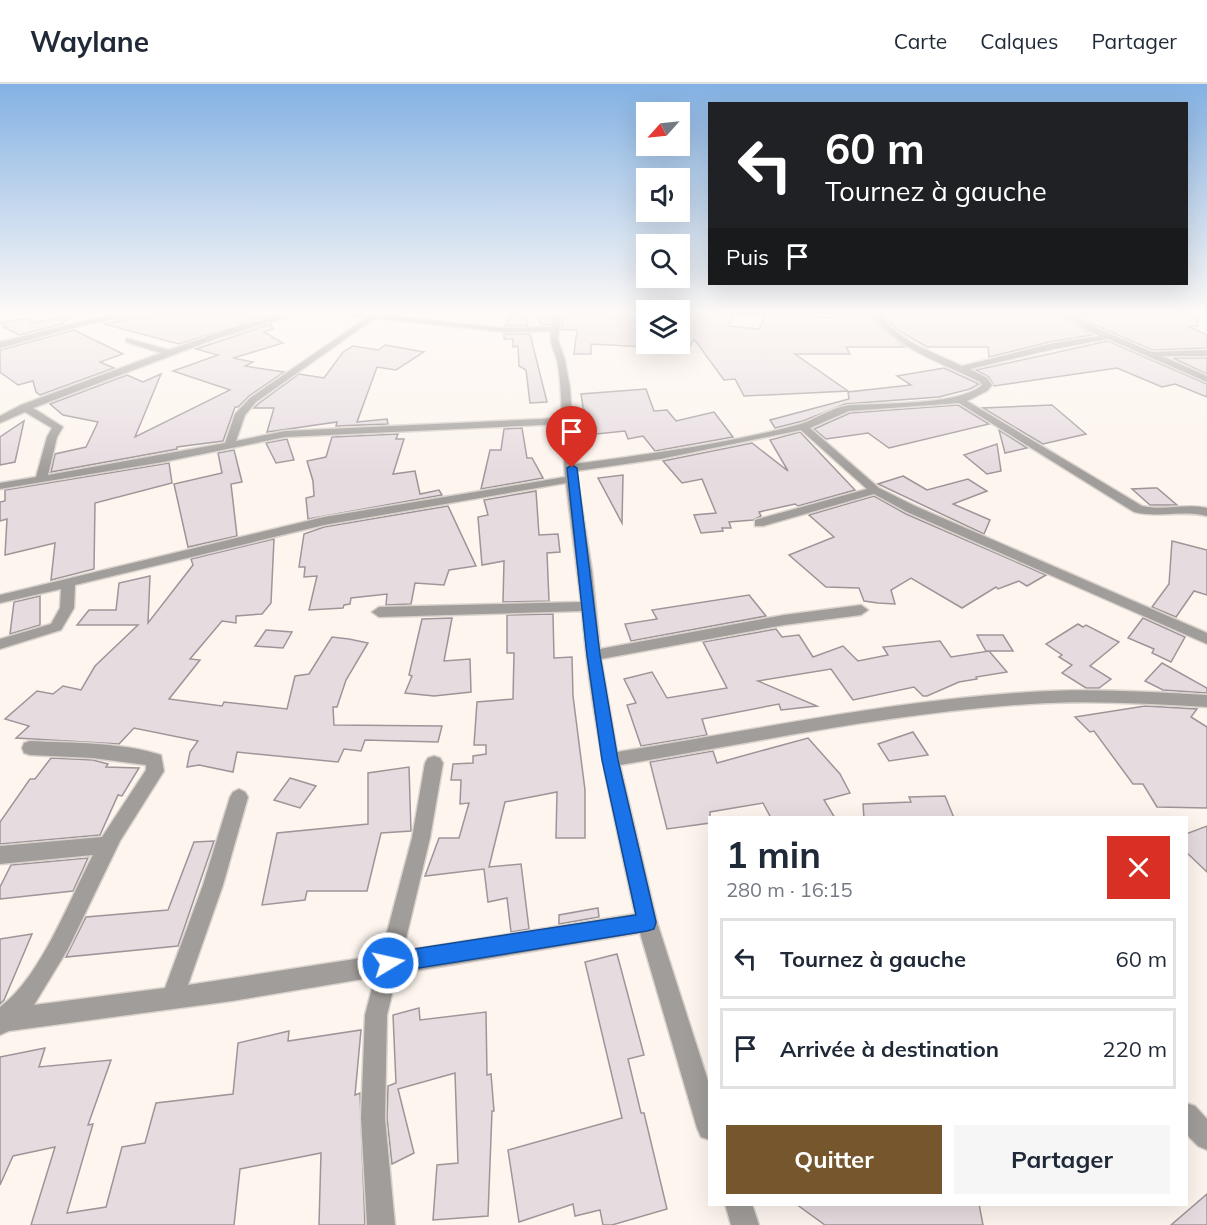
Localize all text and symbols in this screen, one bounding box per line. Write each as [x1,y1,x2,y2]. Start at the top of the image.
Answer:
text: Waylane [30,24,149,59]
text: Carte [894,28,947,54]
text: Calques [980,28,1058,54]
text: Partager [1091,28,1177,54]
north arrow [636,102,690,156]
map controls [636,102,690,354]
text: 60 m [825,122,925,175]
icon: left [726,126,804,204]
button: sound [636,168,690,222]
text: Tournez à gauche [825,174,1047,208]
button: search [636,234,690,288]
icon: arrive [781,240,814,273]
text: Puis [726,243,769,271]
button: layers [636,300,690,354]
pin [546,406,597,468]
icon: arrive [555,415,588,448]
text: 1 min [726,832,821,877]
button: close [1107,836,1170,899]
text: 280 m · 16:15 [726,877,852,902]
position arrow [356,931,420,995]
icon: left [729,942,762,975]
text: Tournez à gauche [780,945,966,973]
text: 60 m [1116,945,1167,973]
icon: arrive [729,1032,762,1065]
text: Arrivée à destination [780,1035,999,1063]
text: 220 m [1102,1035,1167,1063]
button: Quitter [726,1125,942,1194]
button: Partager [954,1125,1170,1194]

